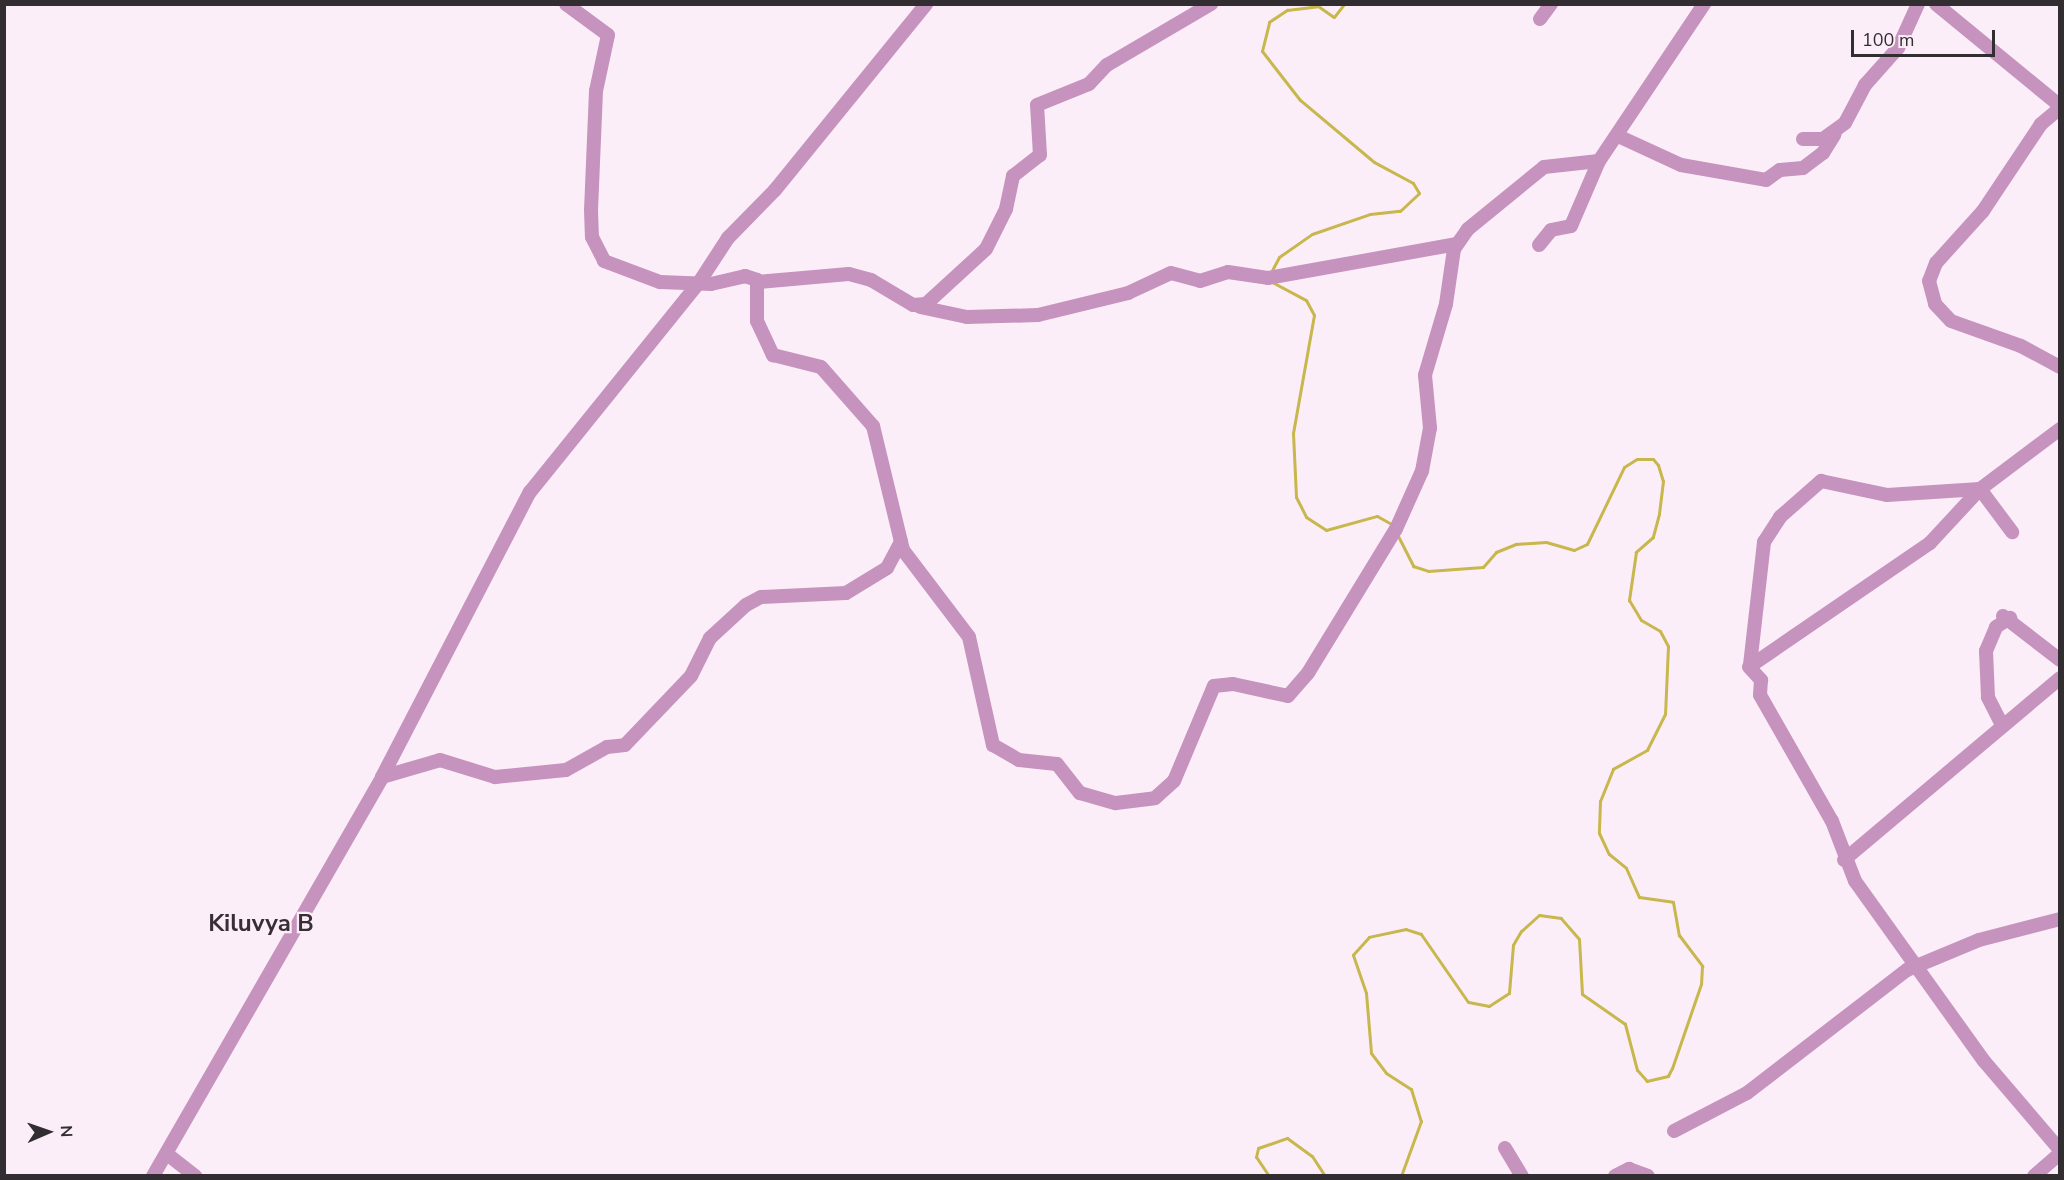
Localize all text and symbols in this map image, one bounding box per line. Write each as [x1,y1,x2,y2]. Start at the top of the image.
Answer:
scale bar [1854,18,1998,56]
text: 100 m [1862,28,1914,52]
district label: Kiluvya B [208,910,314,938]
north arrow [18,1102,78,1162]
text: N [55,1125,77,1138]

